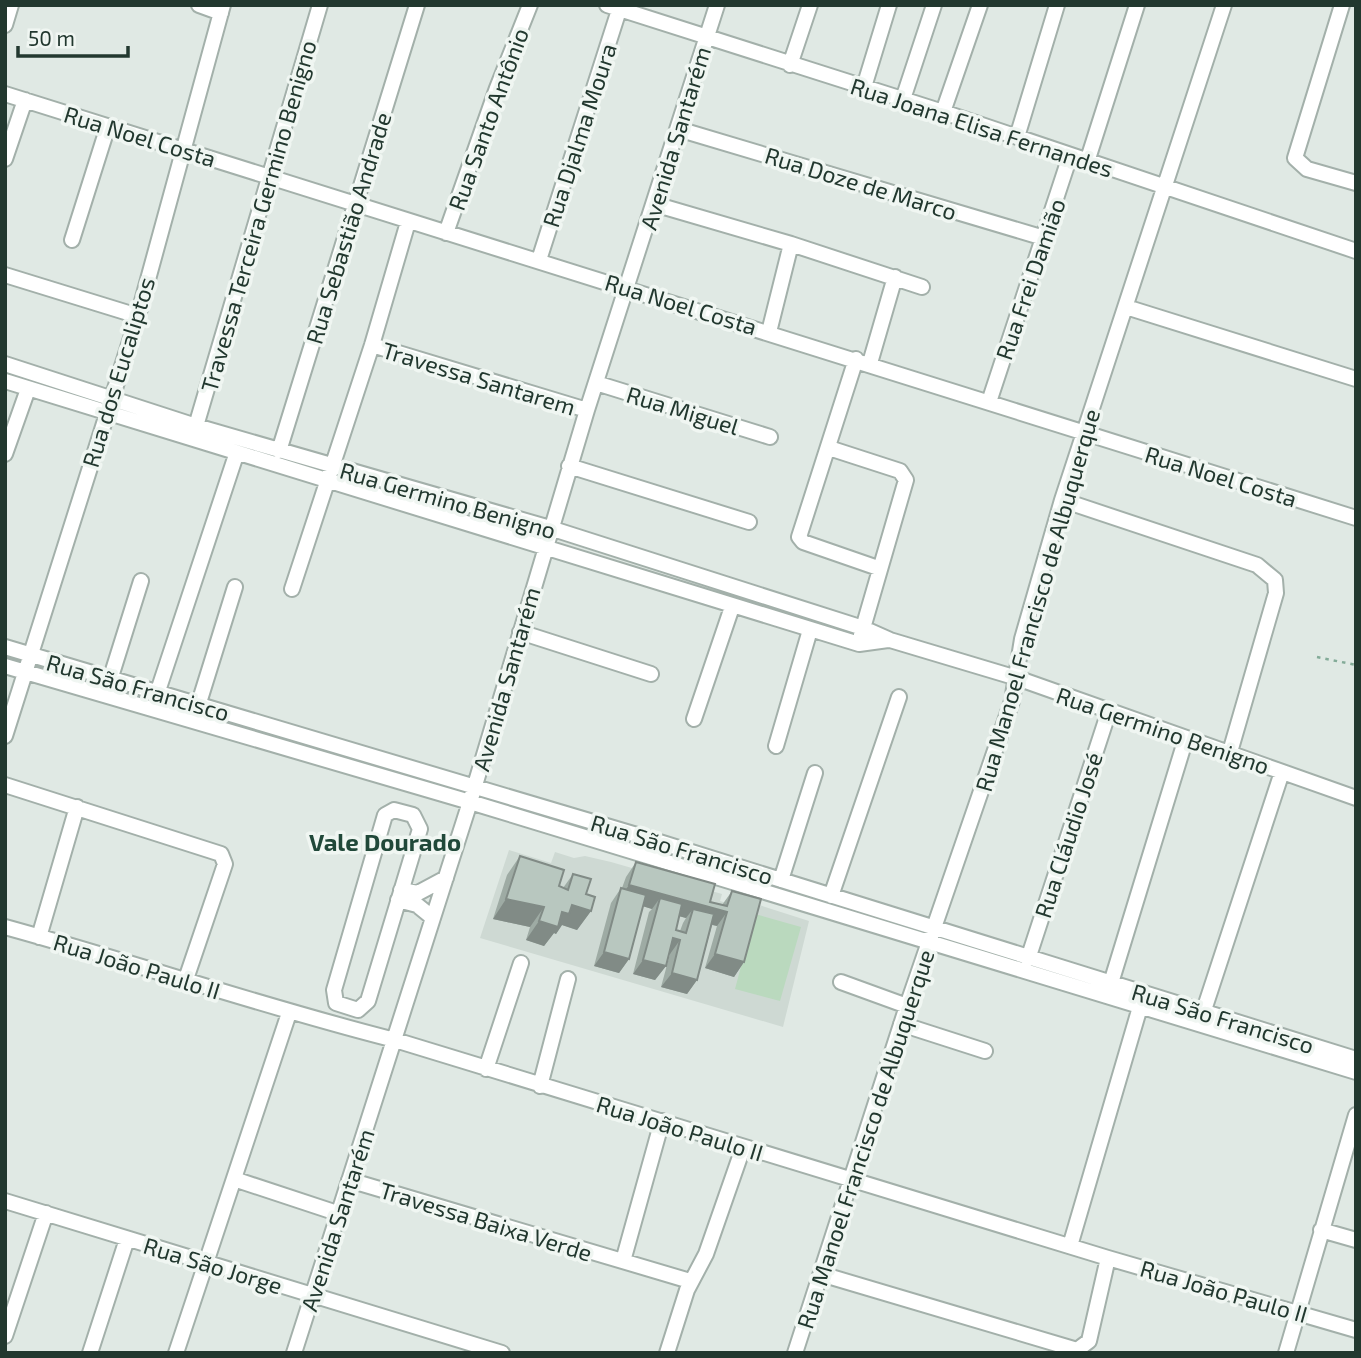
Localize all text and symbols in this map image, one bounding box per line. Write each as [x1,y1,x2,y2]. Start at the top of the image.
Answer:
scale bar [18,14,128,58]
street label: Rua Santo Antônio [442,24,534,214]
text: 50 m [28,25,75,50]
street label: Travessa Terceira Germino Benigno [194,37,322,395]
street label: Rua Djalma Moura [536,40,622,230]
street label: Avenida Santarém [634,43,716,233]
street label: Rua Joana Elisa Fernandes [847,71,1117,183]
street label: Rua Noel Costa [61,100,219,172]
street label: Rua Sebastião Andrade [299,109,397,347]
street label: Rua Doze de Marco [762,141,960,225]
street label: Rua Frei Damião [989,195,1071,363]
street label: Rua Noel Costa [602,268,760,340]
street label: Rua dos Eucaliptos [76,274,160,470]
street label: Travessa Santarem [379,335,579,421]
street label: Rua Miguel [623,380,743,440]
street label: Rua Manoel Francisco de Albuquerque [969,405,1105,795]
street label: Rua Noel Costa [1142,440,1300,512]
street label: Rua Germino Benigno [337,456,559,544]
street label: Avenida Santarém [466,584,546,774]
street label: Rua São Francisco [43,648,233,726]
street label: Rua Germino Benigno [1053,680,1273,780]
street label: Rua Cláudio José [1028,749,1108,921]
street label: Rua São Francisco [588,808,776,890]
district label: Vale Dourado [309,827,461,856]
street label: Rua João Paulo II [50,927,224,1005]
street label: Rua Manoel Francisco de Albuquerque [790,946,940,1332]
street label: Rua São Francisco [1129,977,1317,1059]
street label: Rua João Paulo II [593,1089,767,1167]
street label: Avenida Santarém [294,1125,380,1315]
street label: Travessa Baixa Verde [376,1175,596,1267]
street label: Rua São Jorge [140,1231,286,1299]
street label: Rua João Paulo II [1137,1254,1311,1328]

